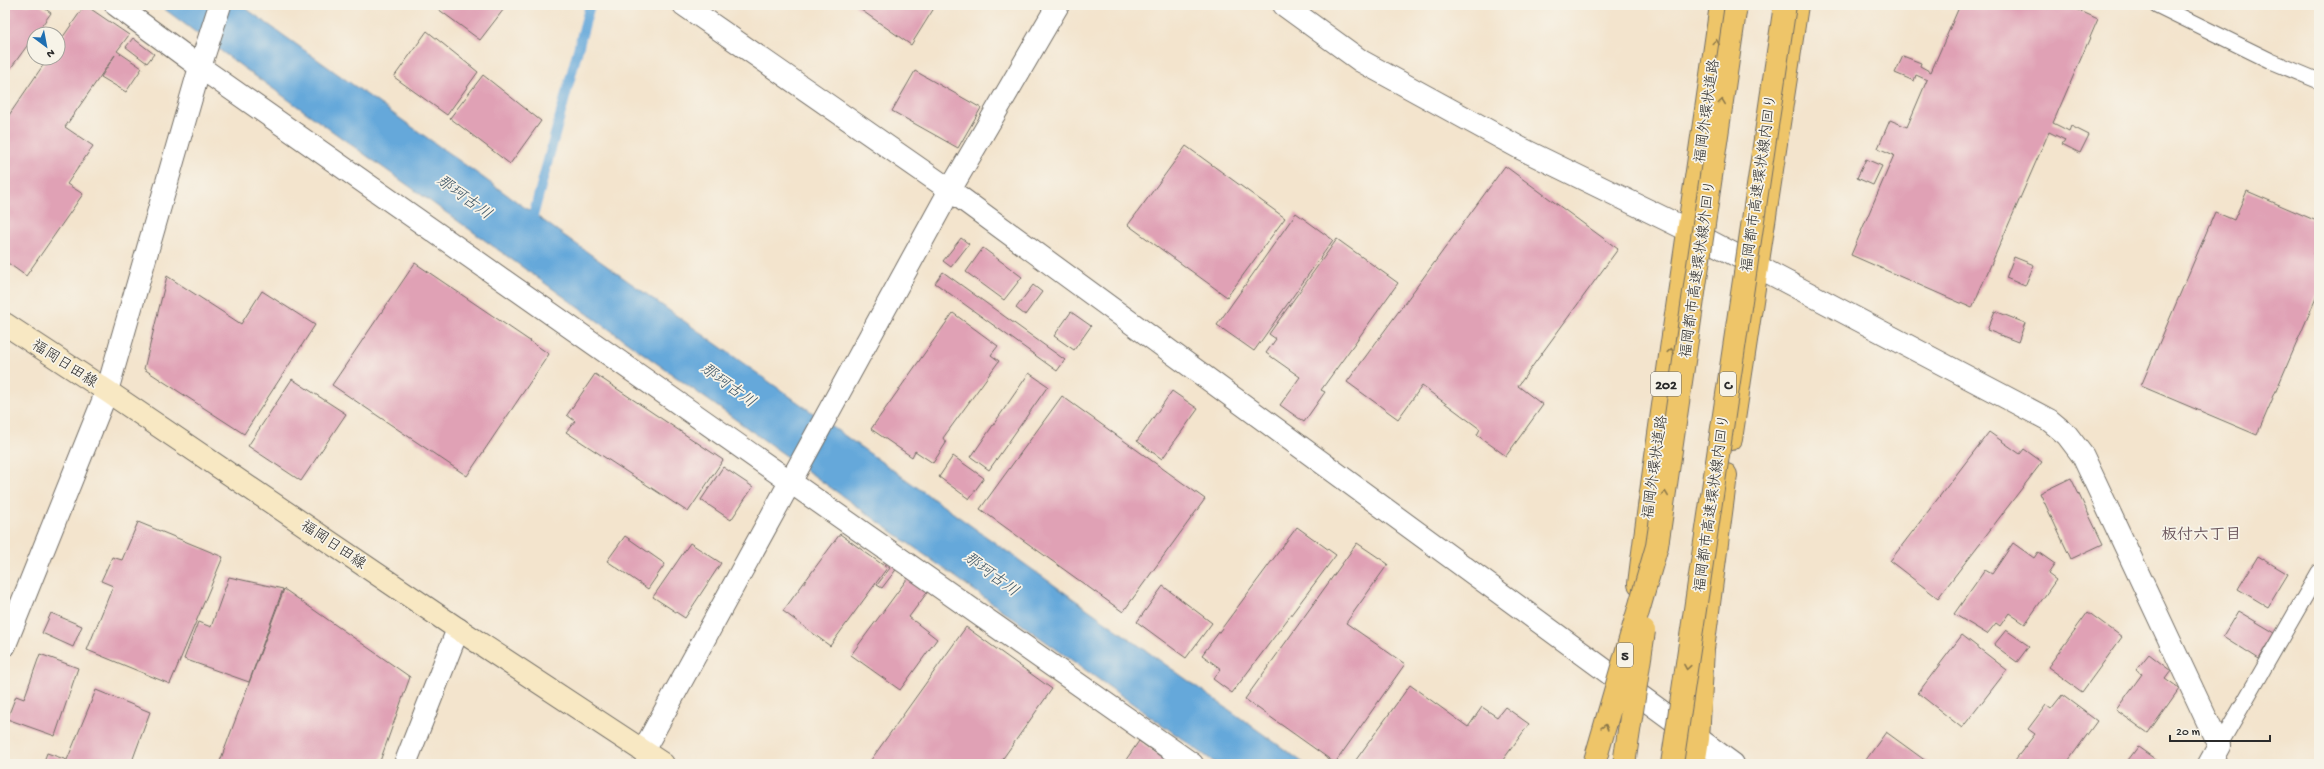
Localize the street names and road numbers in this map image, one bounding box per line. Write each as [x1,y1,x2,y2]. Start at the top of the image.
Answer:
street label: 福岡外環状道路 [1691,58,1724,165]
street label: 福岡都市高速環状線内回り [1738,93,1781,274]
street label: 福岡都市高速環状線外回り [1677,179,1720,360]
street label: 福岡日田線 [28,336,101,393]
road number: 202 [1651,372,1681,396]
road number: C [1720,372,1736,396]
street label: 福岡都市高速環状線内回り [1691,413,1734,594]
street label: 福岡外環状道路 [1639,414,1672,521]
street label: 福岡日田線 [297,516,370,574]
road number: 5 [1617,643,1633,667]

